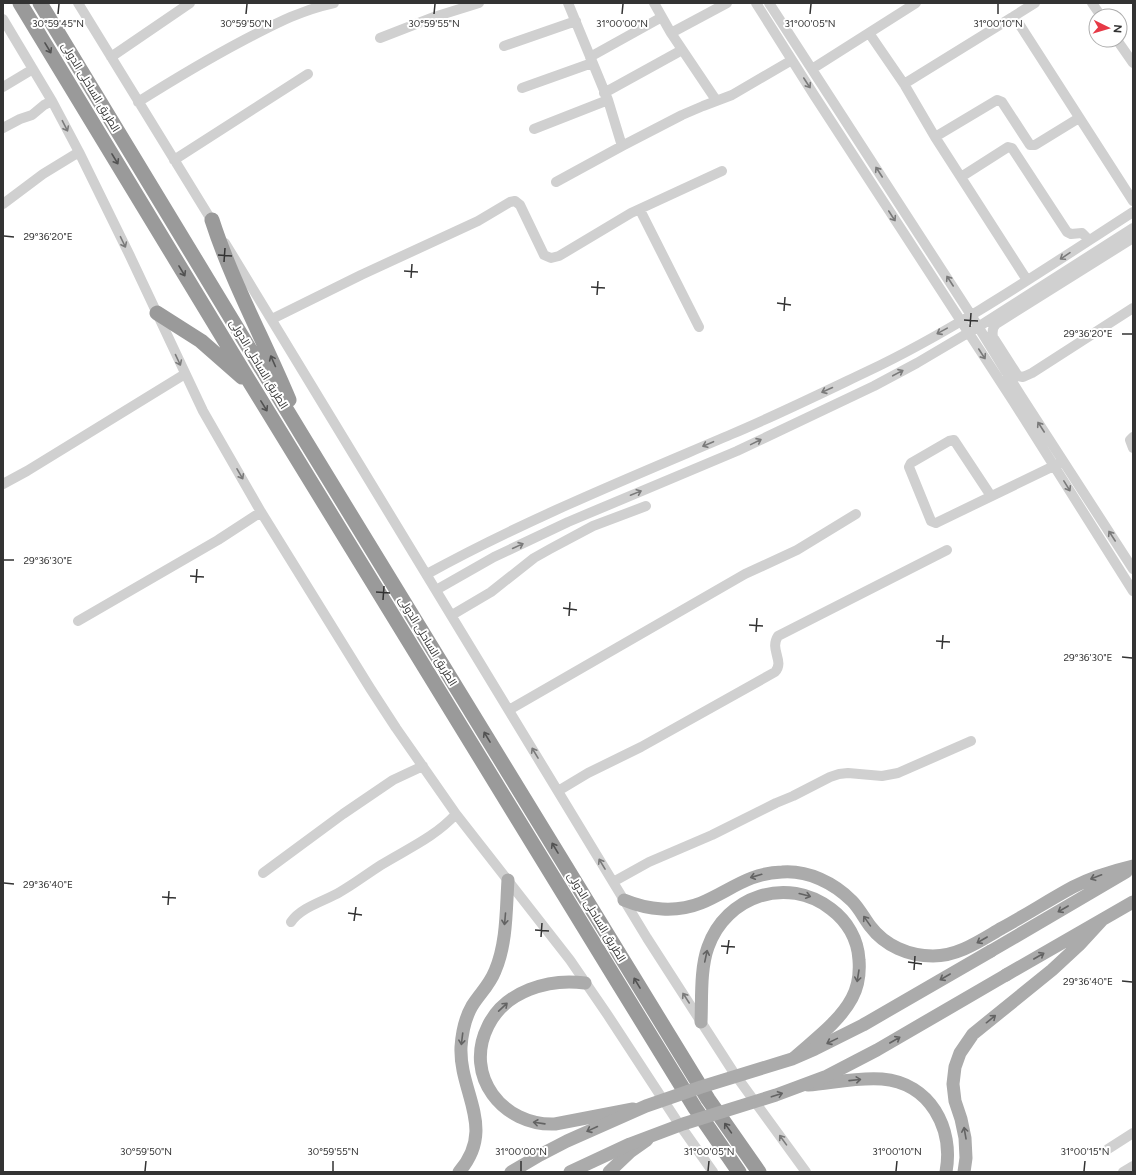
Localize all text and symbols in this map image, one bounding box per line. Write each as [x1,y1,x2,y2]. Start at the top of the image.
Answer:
north arrow [1088,8,1128,48]
text: 30°59'45"N [32,17,84,30]
text: 30°59'50"N [220,17,272,30]
text: 30°59'55"N [408,17,460,30]
text: 31°00'00"N [596,17,648,30]
text: 31°00'05"N [784,17,836,30]
text: 31°00'10"N [973,17,1023,30]
text: N [1111,24,1124,34]
street label: الطريق الساحلى الدولى [59,40,122,134]
one-way arrow [44,42,52,54]
one-way arrow [803,77,811,89]
one-way arrow [62,119,69,131]
one-way arrow [111,153,119,164]
one-way arrow [875,167,883,178]
one-way arrow [889,210,897,222]
text: 29°36'20"E [23,230,73,243]
one-way arrow [120,236,127,248]
one-way arrow [1060,252,1071,260]
one-way arrow [179,265,187,277]
one-way arrow [945,275,953,287]
street label: الطريق الساحلى الدولى [227,317,290,411]
text: 29°36'20"E [1063,327,1113,340]
one-way arrow [936,328,948,336]
one-way arrow [978,348,986,360]
one-way arrow [175,353,182,365]
one-way arrow [269,356,276,368]
one-way arrow [892,369,904,376]
one-way arrow [821,387,833,394]
one-way arrow [261,400,269,412]
one-way arrow [1037,422,1045,433]
one-way arrow [749,438,761,445]
one-way arrow [702,440,714,448]
one-way arrow [236,468,244,480]
one-way arrow [1063,481,1072,492]
one-way arrow [630,489,642,496]
one-way arrow [1108,531,1116,542]
one-way arrow [511,542,523,549]
text: 29°36'30"E [23,554,73,567]
street label: الطريق الساحلى الدولى [396,594,459,688]
text: 29°36'30"E [1063,651,1113,664]
one-way arrow [482,731,490,743]
one-way arrow [531,748,539,759]
one-way arrow [550,842,558,854]
one-way arrow [598,858,606,870]
street label: الطريق الساحلى الدولى [565,870,628,964]
one-way arrow [750,873,763,880]
one-way arrow [1090,874,1102,882]
text: 29°36'40"E [23,878,73,891]
one-way arrow [798,892,811,899]
one-way arrow [1057,906,1069,914]
one-way arrow [501,912,508,925]
one-way arrow [863,916,871,927]
one-way arrow [976,936,988,944]
one-way arrow [702,949,710,962]
one-way arrow [1033,951,1045,959]
one-way arrow [854,969,862,982]
one-way arrow [939,973,951,981]
text: 29°36'40"E [1063,975,1113,988]
one-way arrow [633,978,641,989]
one-way arrow [682,993,690,1004]
one-way arrow [498,1002,508,1012]
one-way arrow [986,1015,997,1023]
one-way arrow [458,1032,466,1045]
one-way arrow [889,1035,901,1043]
one-way arrow [826,1038,838,1045]
one-way arrow [848,1076,861,1084]
one-way arrow [771,1090,783,1098]
one-way arrow [533,1119,546,1127]
one-way arrow [724,1123,732,1134]
one-way arrow [586,1126,598,1134]
one-way arrow [960,1127,968,1140]
one-way arrow [779,1135,787,1146]
text: 30°59'50"N [120,1145,172,1158]
text: 30°59'55"N [307,1145,359,1158]
text: 31°00'00"N [495,1145,547,1158]
text: 31°00'05"N [683,1145,735,1158]
text: 31°00'10"N [872,1145,922,1158]
text: 31°00'15"N [1061,1145,1109,1158]

